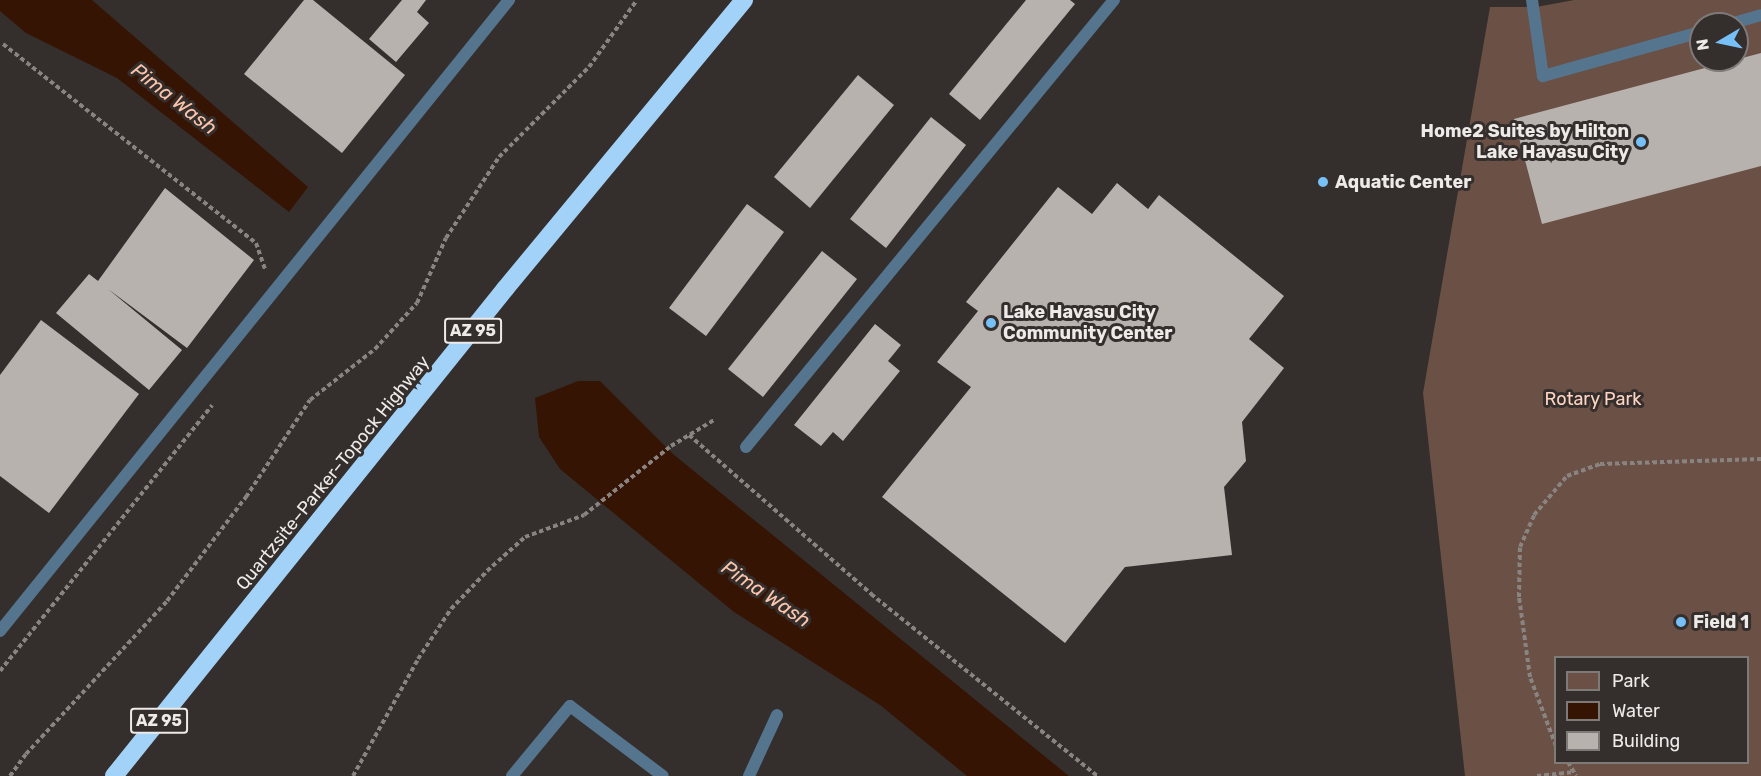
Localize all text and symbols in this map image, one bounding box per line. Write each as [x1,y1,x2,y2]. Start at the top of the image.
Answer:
north arrow [1689,12,1749,72]
text: N [1692,37,1713,52]
water label: Pima Wash [126,58,222,140]
place label: Home2 Suites by Hilton Lake Havasu City [1420,121,1629,164]
marker: Home2 Suites by Hilton Lake Havasu City [1634,135,1648,149]
place label: Aquatic Center [1335,171,1471,193]
marker: Aquatic Center [1316,175,1330,189]
place label: Lake Havasu City Community Center [1003,302,1173,344]
marker: Lake Havasu City Community Center [984,316,998,330]
road number: AZ 95 [443,318,503,344]
street label: Quartzsite–Parker–Topock Highway [232,351,434,595]
park label: Rotary Park [1544,388,1642,410]
water label: Pima Wash [717,555,815,633]
place label: Field 1 [1693,611,1749,633]
marker: Field 1 [1674,615,1688,629]
legend [1554,656,1749,764]
text: Park [1612,670,1649,692]
text: Water [1612,700,1660,722]
road number: AZ 95 [129,708,189,734]
text: Building [1612,730,1680,752]

